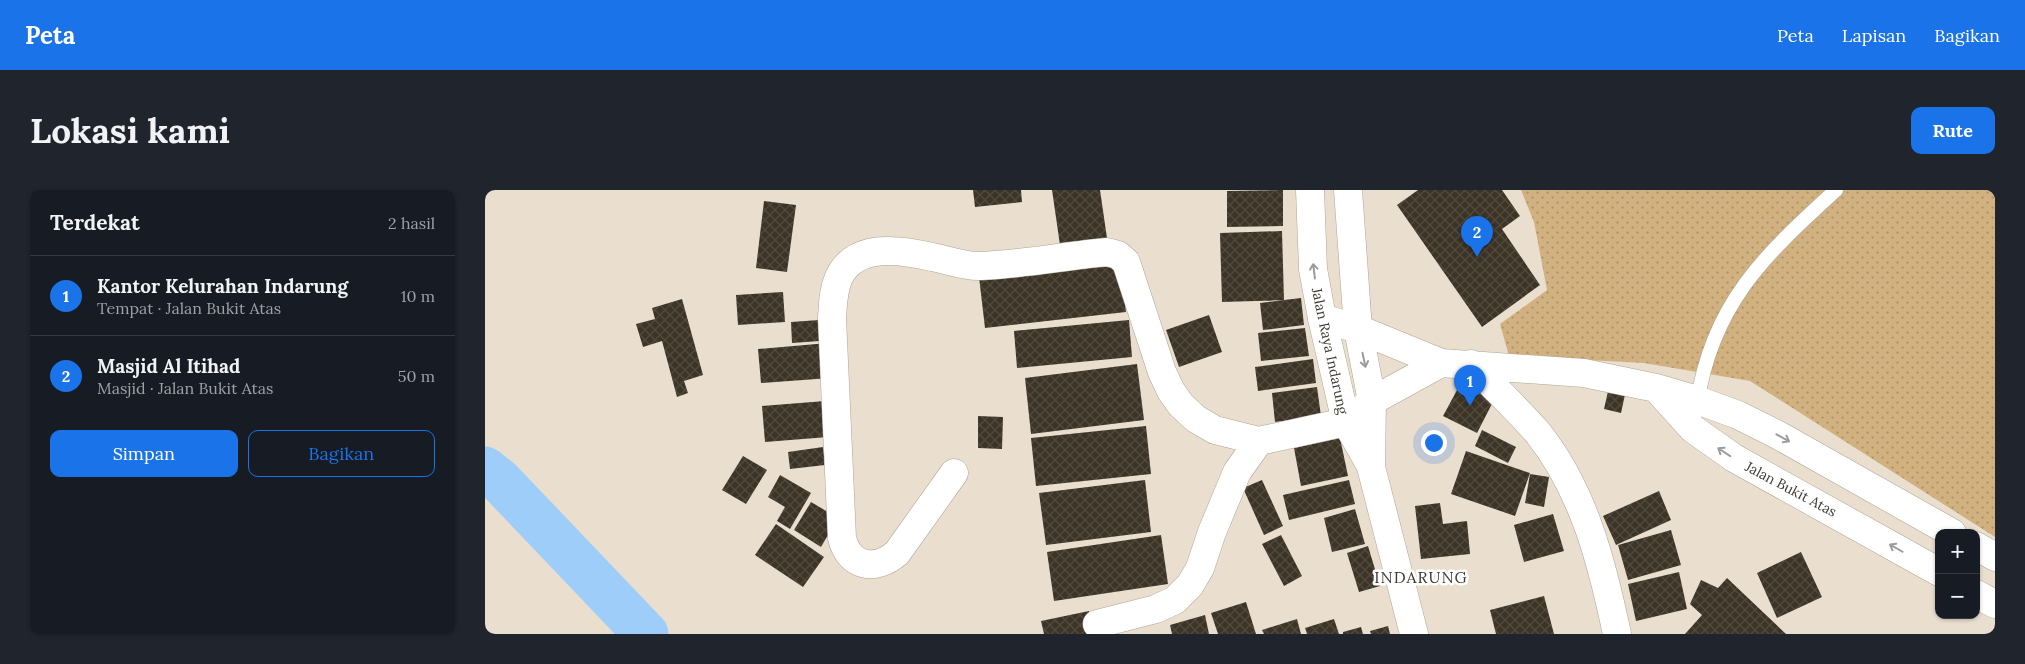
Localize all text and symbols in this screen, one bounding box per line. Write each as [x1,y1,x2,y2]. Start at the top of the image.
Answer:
text: Peta [25,20,75,51]
text: Peta [1777,24,1814,47]
text: Lapisan [1842,24,1906,47]
text: Bagikan [1934,24,2000,47]
button: Rute [1911,107,1995,154]
text: Lokasi kami [30,108,230,153]
text: Terdekat [50,209,140,236]
text: 2 hasil [388,213,435,233]
pin: 2 [1461,216,1493,257]
one-way arrow [1309,263,1319,279]
text: Kantor Kelurahan Indarung [97,274,348,298]
street label: Jalan Raya Indarung [1308,285,1352,416]
text: 1 [63,286,69,306]
text: 10 m [401,286,435,306]
text: Tempat · Jalan Bukit Atas [97,298,281,318]
one-way arrow [1360,352,1369,368]
text: Masjid Al Itihad [97,354,240,378]
pin: 1 [1454,365,1486,406]
text: 2 [62,366,70,386]
text: 50 m [398,366,435,386]
text: Masjid · Jalan Bukit Atas [97,378,273,398]
button: Simpan [50,430,238,477]
button: Bagikan [248,430,435,477]
your location [1421,430,1447,456]
one-way arrow [1775,433,1790,443]
one-way arrow [1717,447,1731,457]
street label: Jalan Bukit Atas [1741,457,1840,521]
map controls [1935,529,1980,619]
button: + [1935,529,1980,574]
one-way arrow [1890,543,1904,553]
district label: INDARUNG [1374,567,1468,587]
button: − [1935,574,1980,619]

